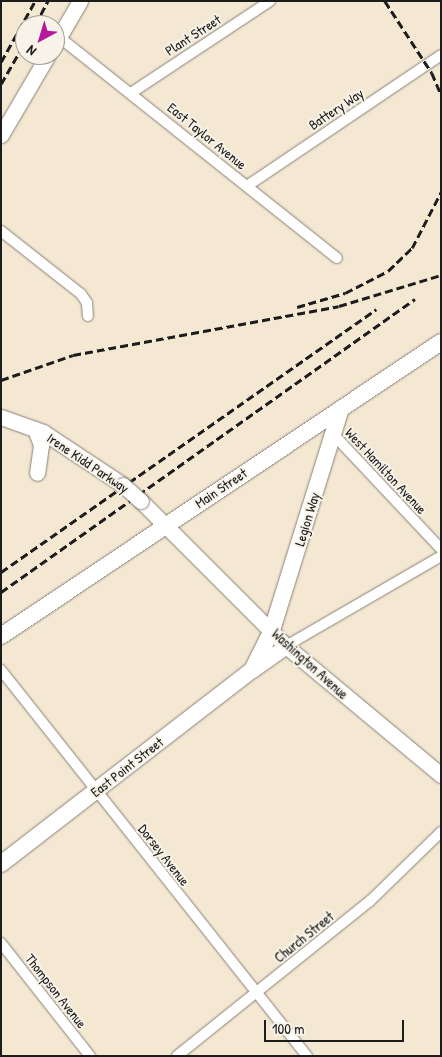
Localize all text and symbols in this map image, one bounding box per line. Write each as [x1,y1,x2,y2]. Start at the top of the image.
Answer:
street label: Plant Street [162,11,224,59]
north arrow [15,15,65,65]
text: N [22,42,40,61]
street label: Battery Way [305,85,367,133]
street label: East Taylor Avenue [164,99,250,173]
street label: West Hamilton Avenue [342,424,430,518]
street label: Irene Kidd Parkway [44,429,132,497]
street label: Main Street [192,465,250,511]
street label: Legion Way [291,490,323,548]
street label: Washington Avenue [268,625,352,703]
street label: East Point Street [87,733,167,801]
street label: Dorsey Avenue [135,821,193,889]
street label: Church Street [271,908,337,966]
street label: Thompson Avenue [22,950,90,1032]
scale bar [267,1010,407,1042]
text: 100 m [272,1018,305,1039]

